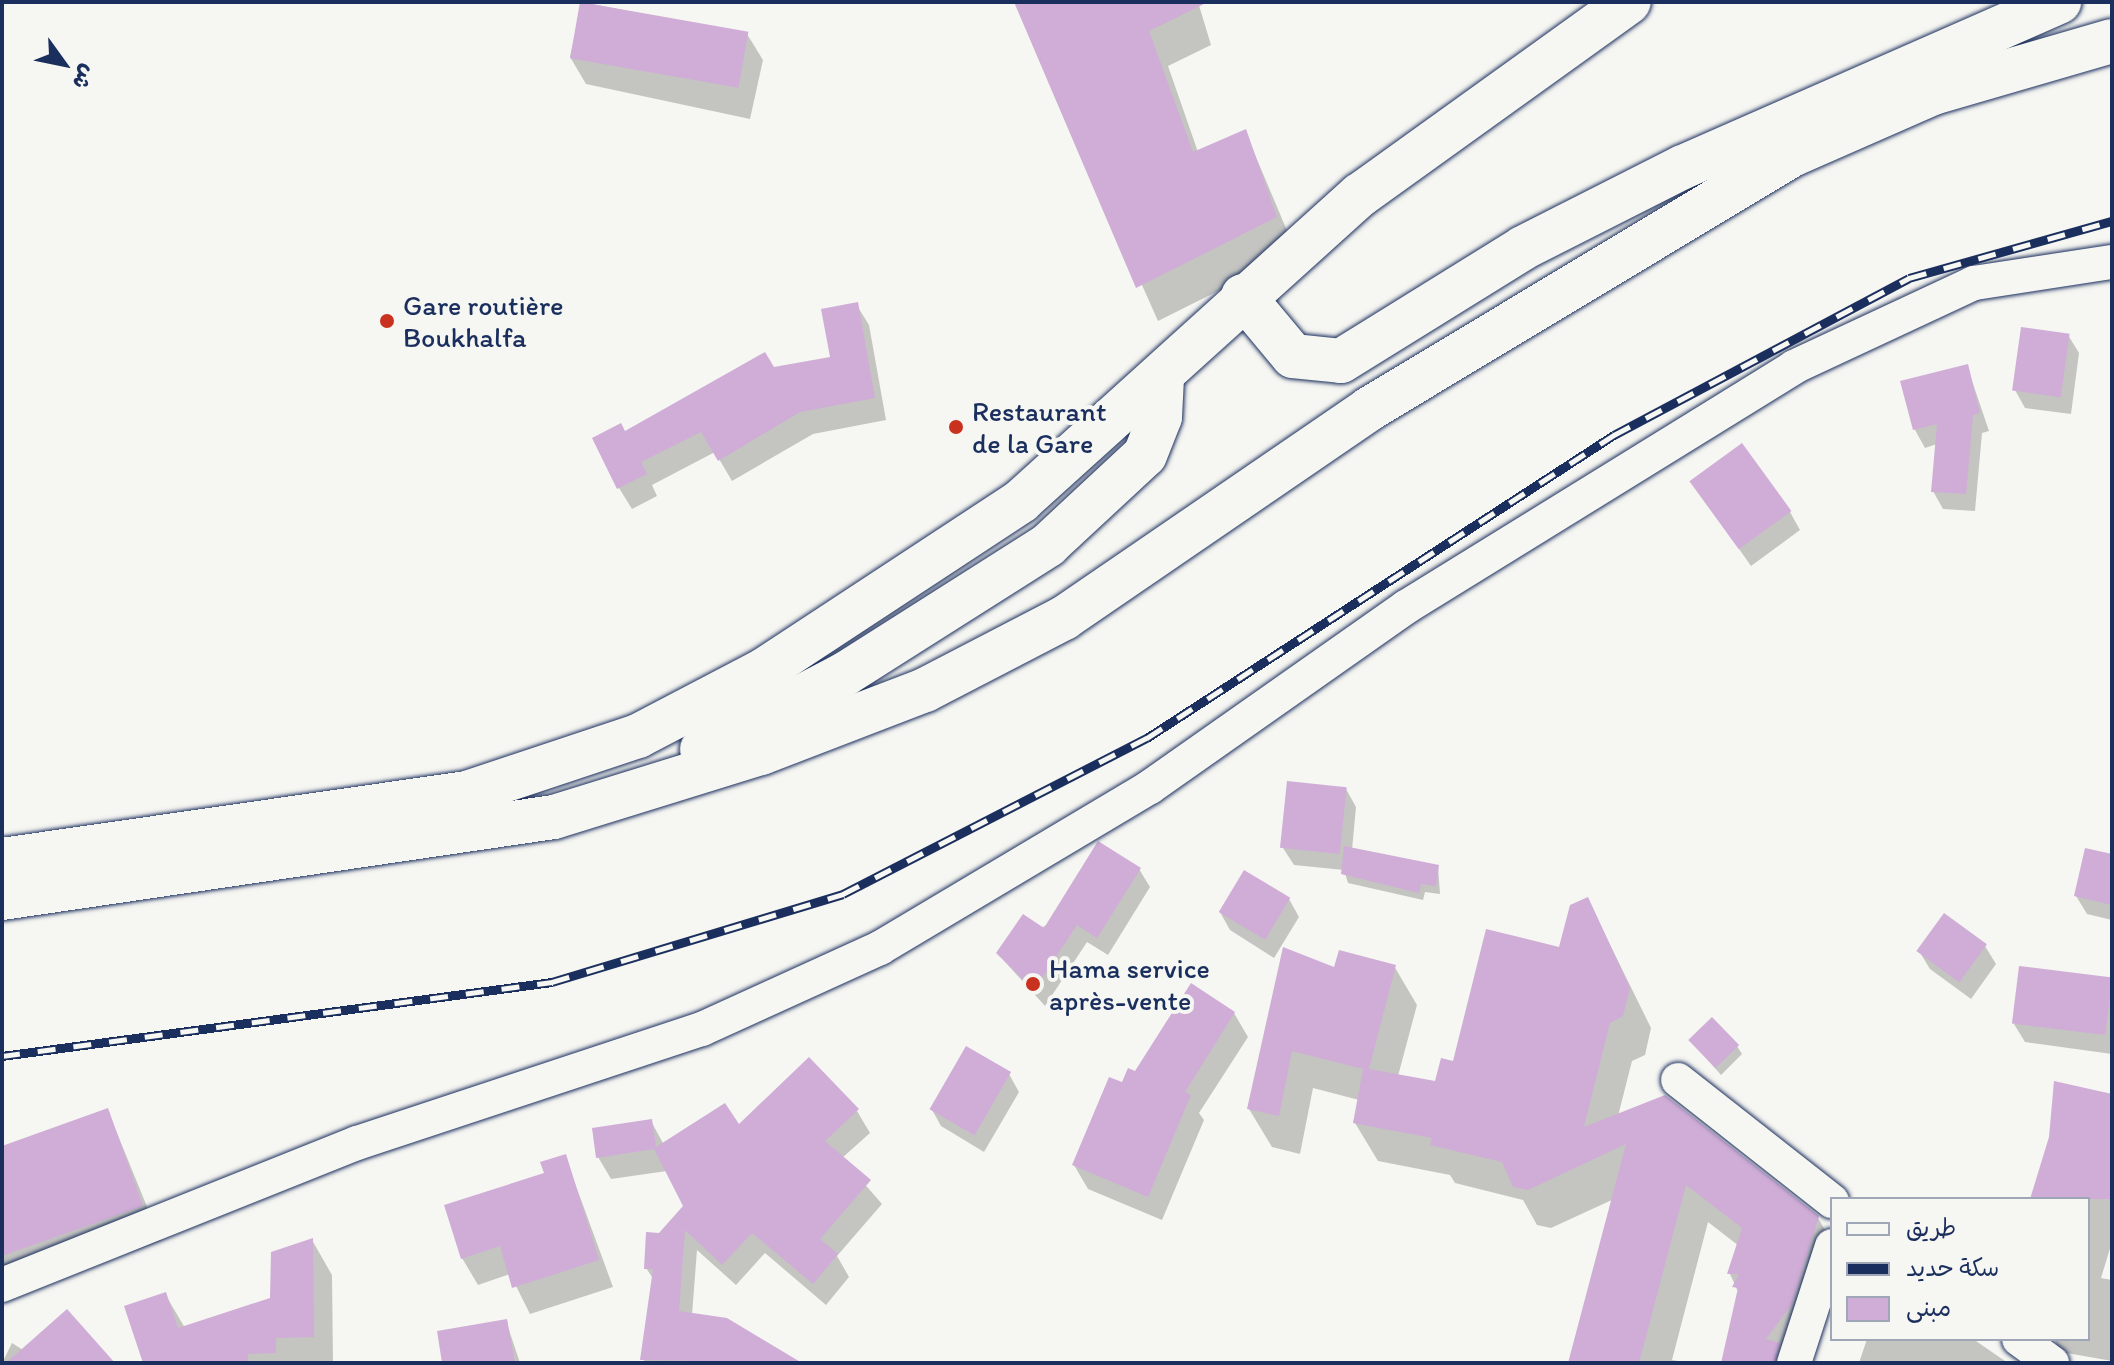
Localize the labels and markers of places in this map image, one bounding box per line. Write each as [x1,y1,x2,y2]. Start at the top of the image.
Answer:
place label: Gare routière Boukhalfa [403,288,564,354]
marker: Gare routière Boukhalfa [378,312,396,330]
place label: Restaurant de la Gare [972,394,1106,460]
marker: Restaurant de la Gare [947,418,965,436]
place label: Hama service après-vente [1049,951,1210,1017]
marker: Hama service après-vente [1024,975,1042,993]

